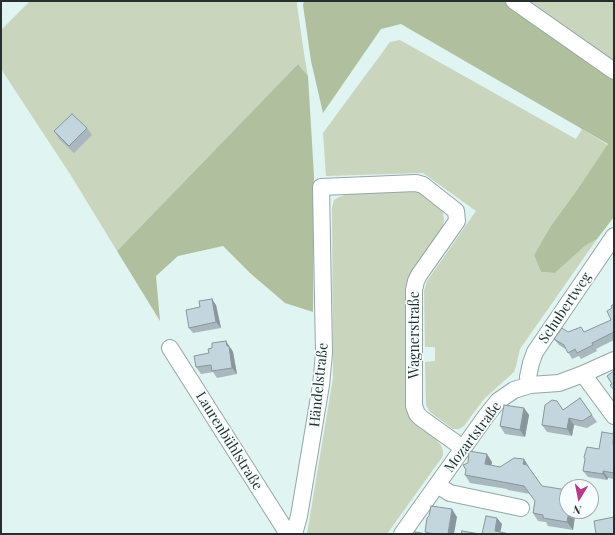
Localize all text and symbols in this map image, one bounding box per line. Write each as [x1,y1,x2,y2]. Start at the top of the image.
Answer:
street label: Schubertweg [535,269,595,347]
street label: Wagnerstraße [407,291,423,379]
street label: Händelstraße [306,342,332,428]
street label: Laurenbühlstraße [192,389,266,493]
street label: Mozartstraße [441,398,505,476]
north arrow [559,479,599,519]
text: N [572,502,582,518]

